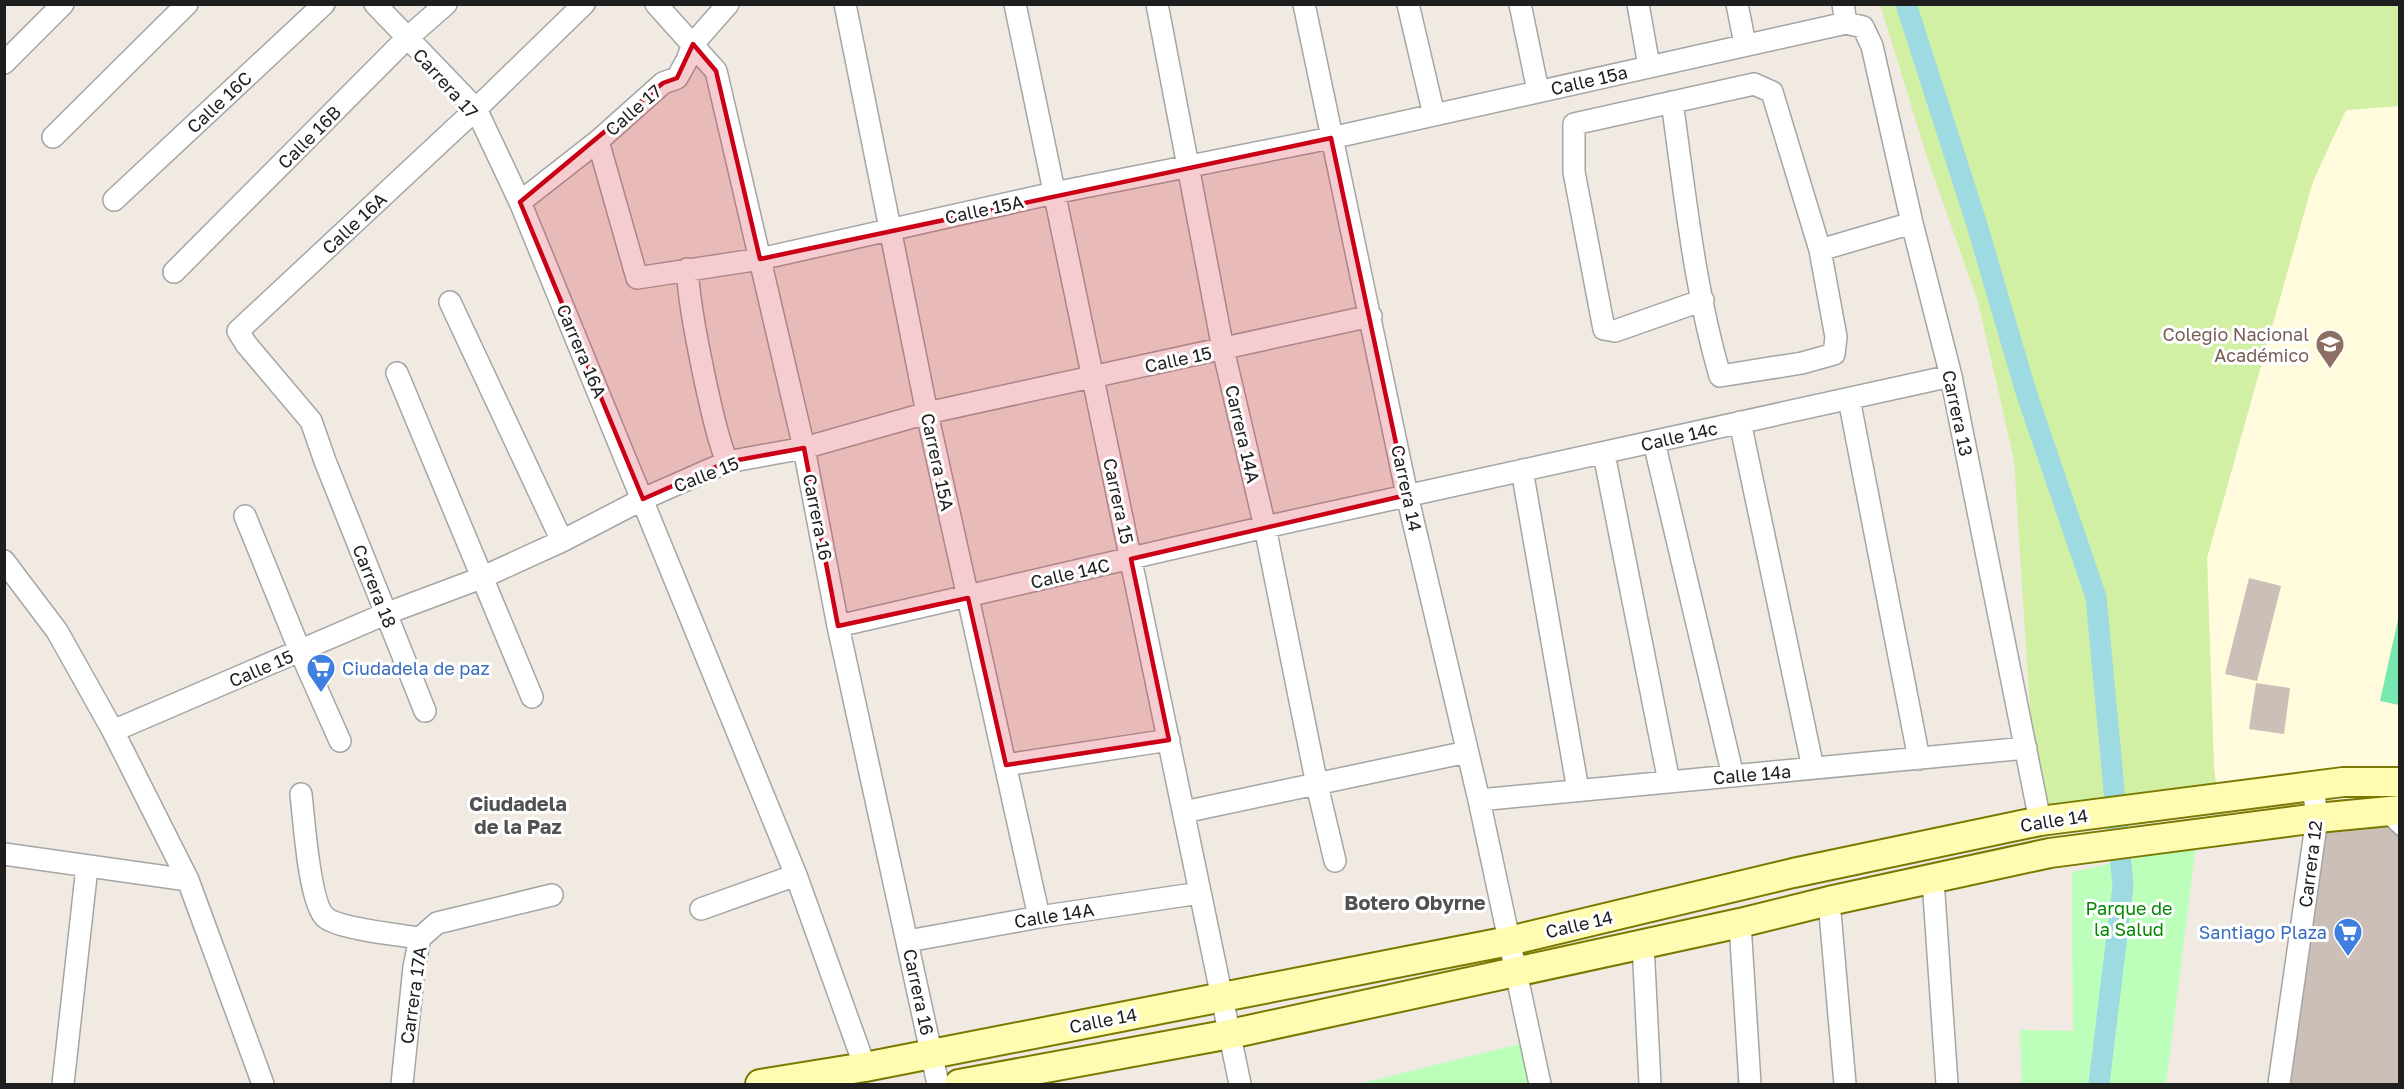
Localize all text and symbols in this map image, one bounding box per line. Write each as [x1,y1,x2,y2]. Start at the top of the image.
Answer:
street label: Carrera 17 [409,43,483,123]
street label: Calle 15a [1549,61,1629,99]
street label: Calle 16C [182,66,256,138]
street label: Calle 17 [601,80,665,140]
street label: Calle 16B [273,101,345,173]
street label: Calle 16A [317,188,391,258]
street label: Calle 15A [943,190,1025,228]
street label: Carrera 16A [552,301,612,401]
place label: Colegio Nacional Académico [2162,323,2309,366]
school or university icon: Colegio Nacional Académico [2314,328,2346,370]
street label: Calle 15 [1143,341,1213,377]
street label: Carrera 13 [1938,368,1978,458]
street label: Carrera 14A [1221,383,1265,485]
street label: Carrera 15A [917,411,959,513]
street label: Calle 14c [1638,416,1720,456]
street label: Carrera 14 [1387,443,1427,533]
street label: Calle 15 [670,452,742,496]
street label: Carrera 15 [1099,456,1139,546]
street label: Carrera 16 [799,472,837,562]
street label: Carrera 18 [348,541,402,631]
street label: Calle 14C [1028,553,1112,593]
street label: Calle 15 [225,645,297,691]
supermarket icon: Ciudadela de paz [305,652,337,694]
place label: Ciudadela de paz [342,657,490,679]
street label: Calle 14a [1712,760,1792,788]
district label: Ciudadela de la Paz [469,791,567,838]
street label: Calle 14 [2018,804,2090,836]
street label: Carrera 12 [2294,819,2326,909]
district label: Botero Obyrne [1344,890,1486,914]
park label: Parque de la Salud [2085,897,2173,940]
street label: Calle 14A [1013,898,1095,932]
street label: Calle 14 [1543,906,1615,942]
supermarket icon: Santiago Plaza [2332,916,2364,958]
place label: Santiago Plaza [2199,921,2327,943]
street label: Carrera 17A [395,945,431,1045]
street label: Carrera 16 [899,947,939,1037]
street label: Calle 14 [1067,1003,1139,1037]

